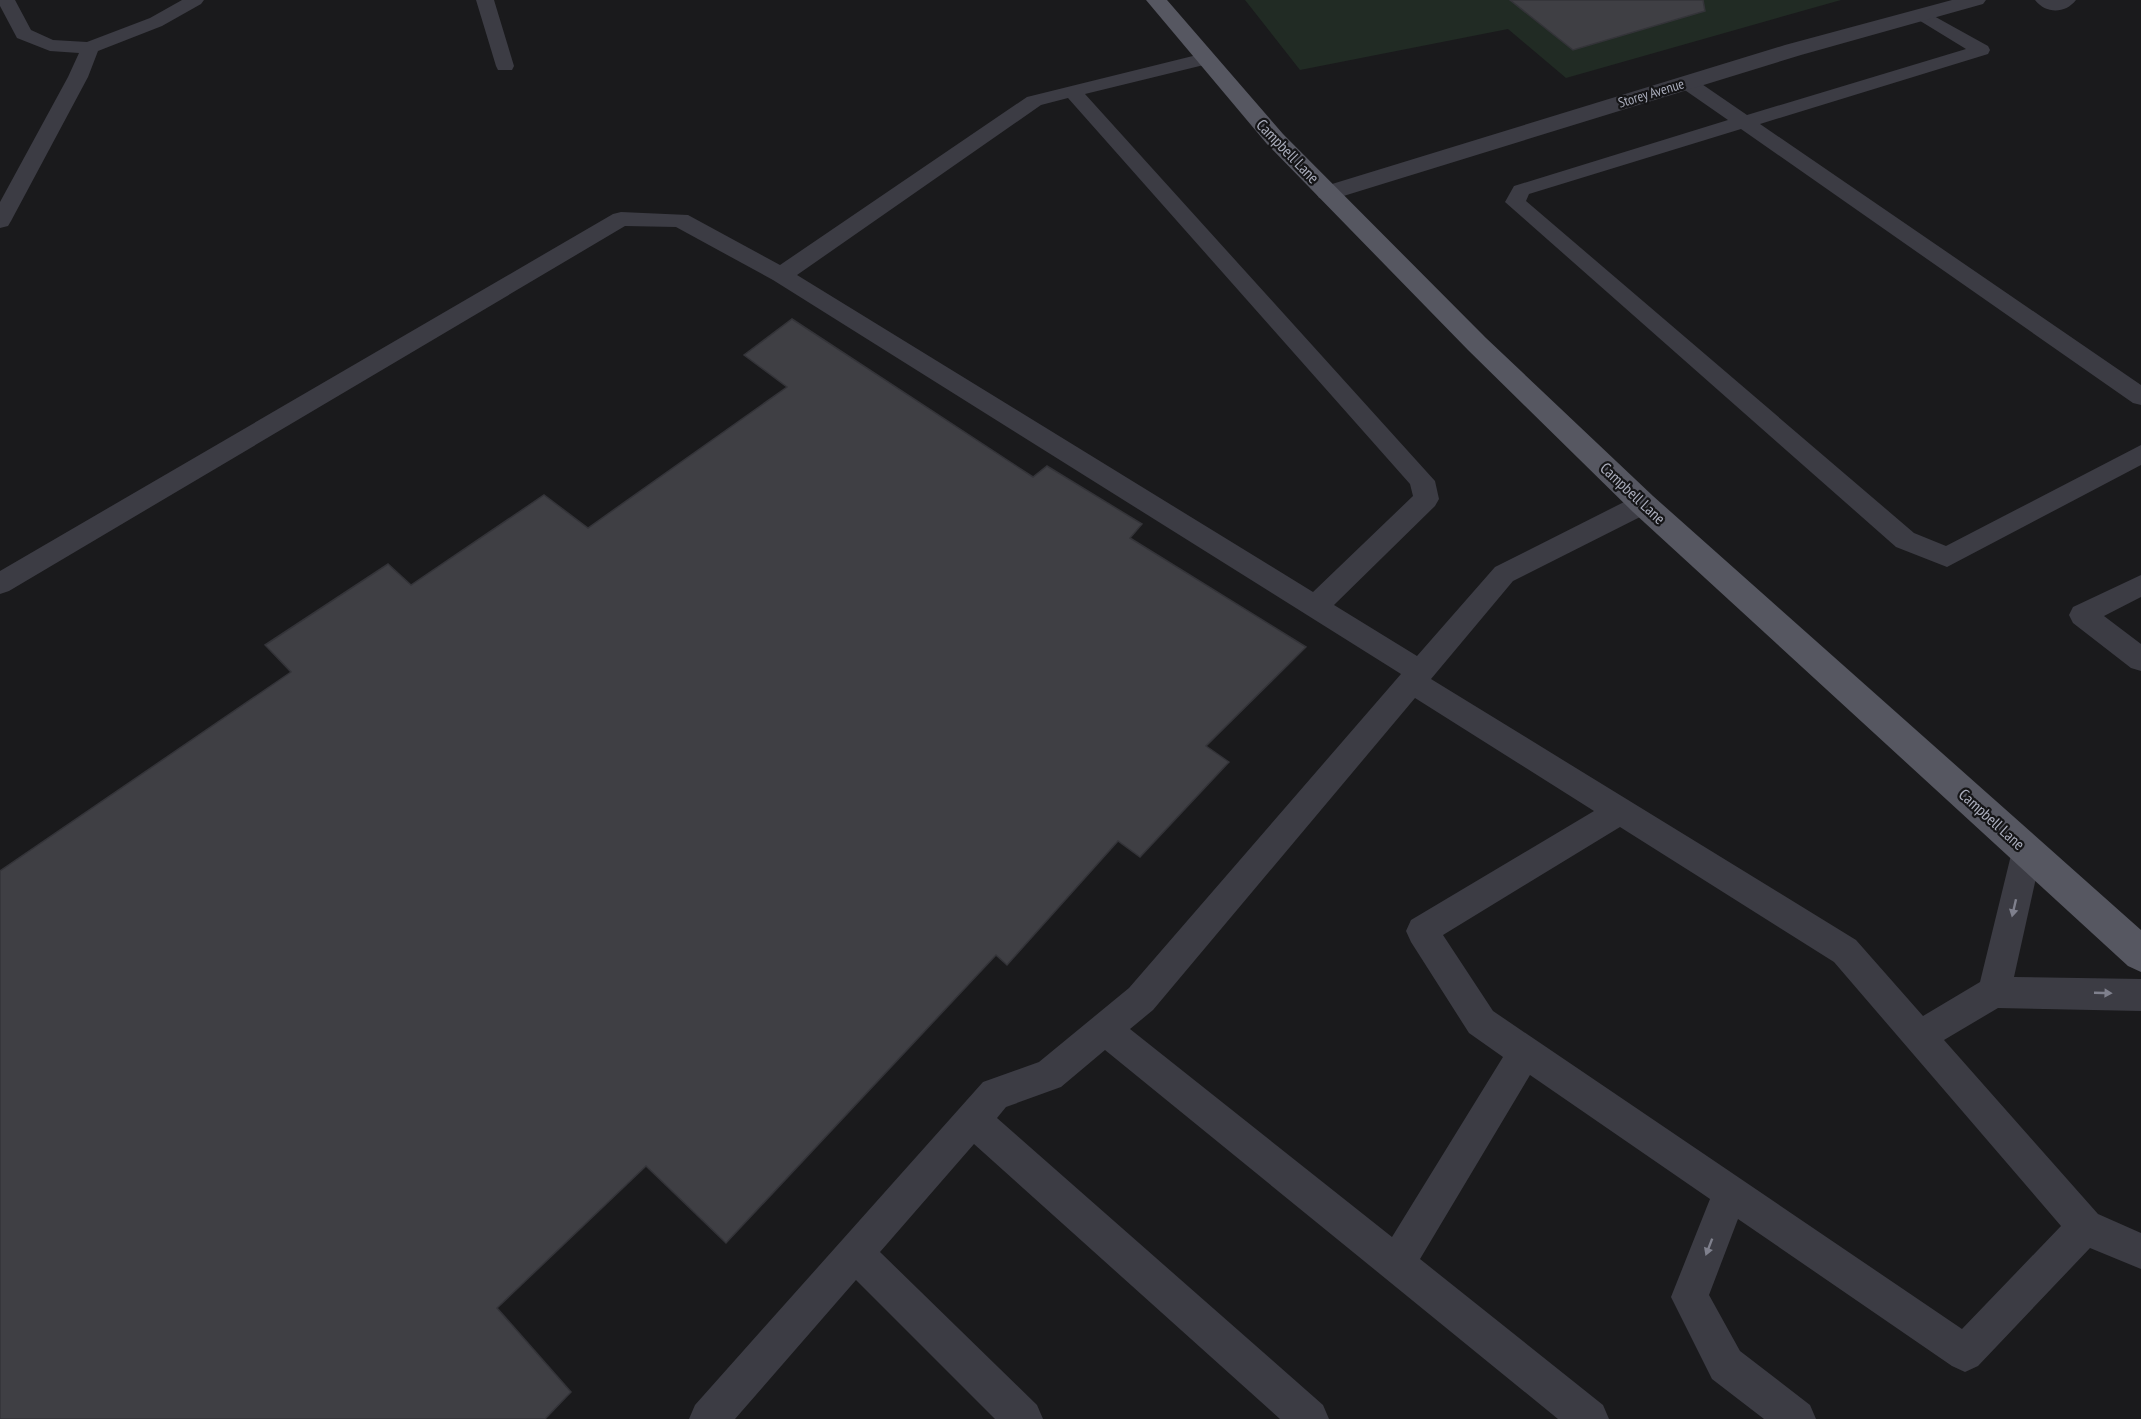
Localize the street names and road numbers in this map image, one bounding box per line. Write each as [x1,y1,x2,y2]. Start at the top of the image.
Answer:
street label: Storey Avenue [1616,74,1686,112]
street label: Campbell Lane [1252,115,1324,187]
street label: Campbell Lane [1596,458,1670,528]
street label: Campbell Lane [1955,784,2029,854]

